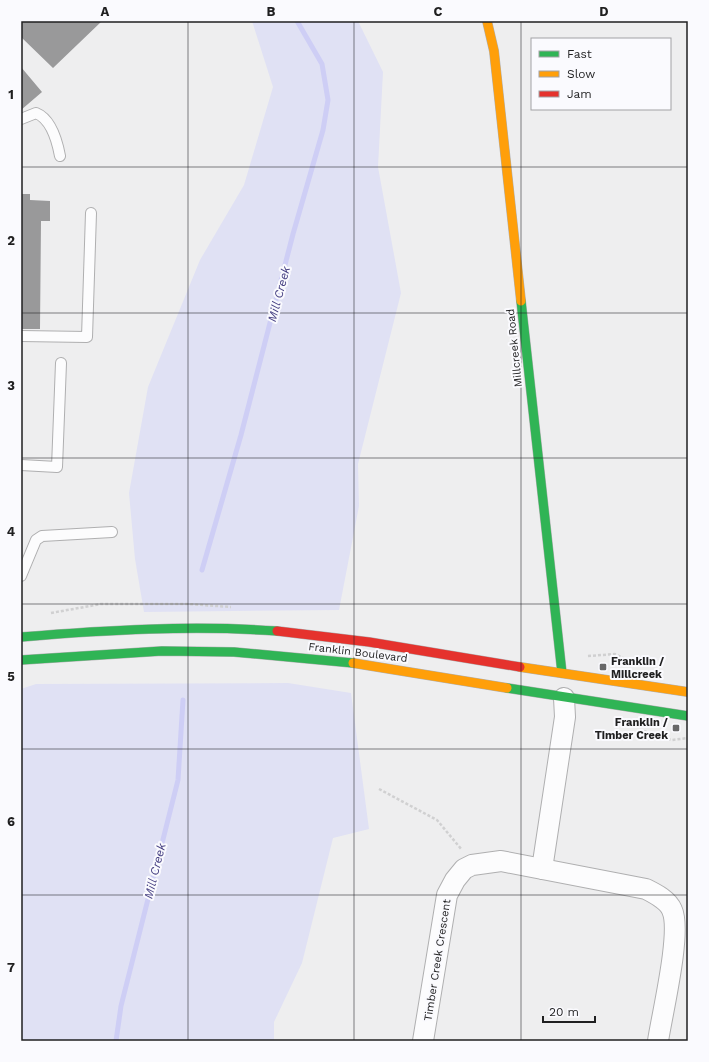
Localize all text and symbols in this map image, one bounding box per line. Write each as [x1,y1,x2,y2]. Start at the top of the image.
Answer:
text: A [101,4,110,19]
text: B [267,4,276,19]
text: C [434,4,443,19]
text: D [599,4,609,19]
legend [531,38,671,110]
text: Fast [567,47,592,61]
text: Slow [567,67,595,81]
text: 1 [8,87,14,102]
text: Jam [567,87,592,101]
text: 2 [7,233,15,248]
water label: Mill Creek [265,264,293,323]
street label: Millcreek Road [504,308,525,388]
text: 3 [7,378,15,393]
text: 4 [7,524,16,539]
street label: Franklin Boulevard [308,640,408,665]
place label: Franklin / Millcreek [611,655,664,681]
marker: Franklin / Millcreek [598,662,608,672]
text: 5 [7,669,15,684]
place label: Franklin / Timber Creek [595,716,668,742]
marker: Franklin / Timber Creek [671,723,681,733]
text: 6 [7,814,15,829]
water label: Mill Creek [141,841,169,900]
street label: Timber Creek Crescent [421,898,454,1022]
text: 7 [7,960,15,975]
scale bar [543,998,595,1024]
text: 20 m [549,1005,579,1019]

